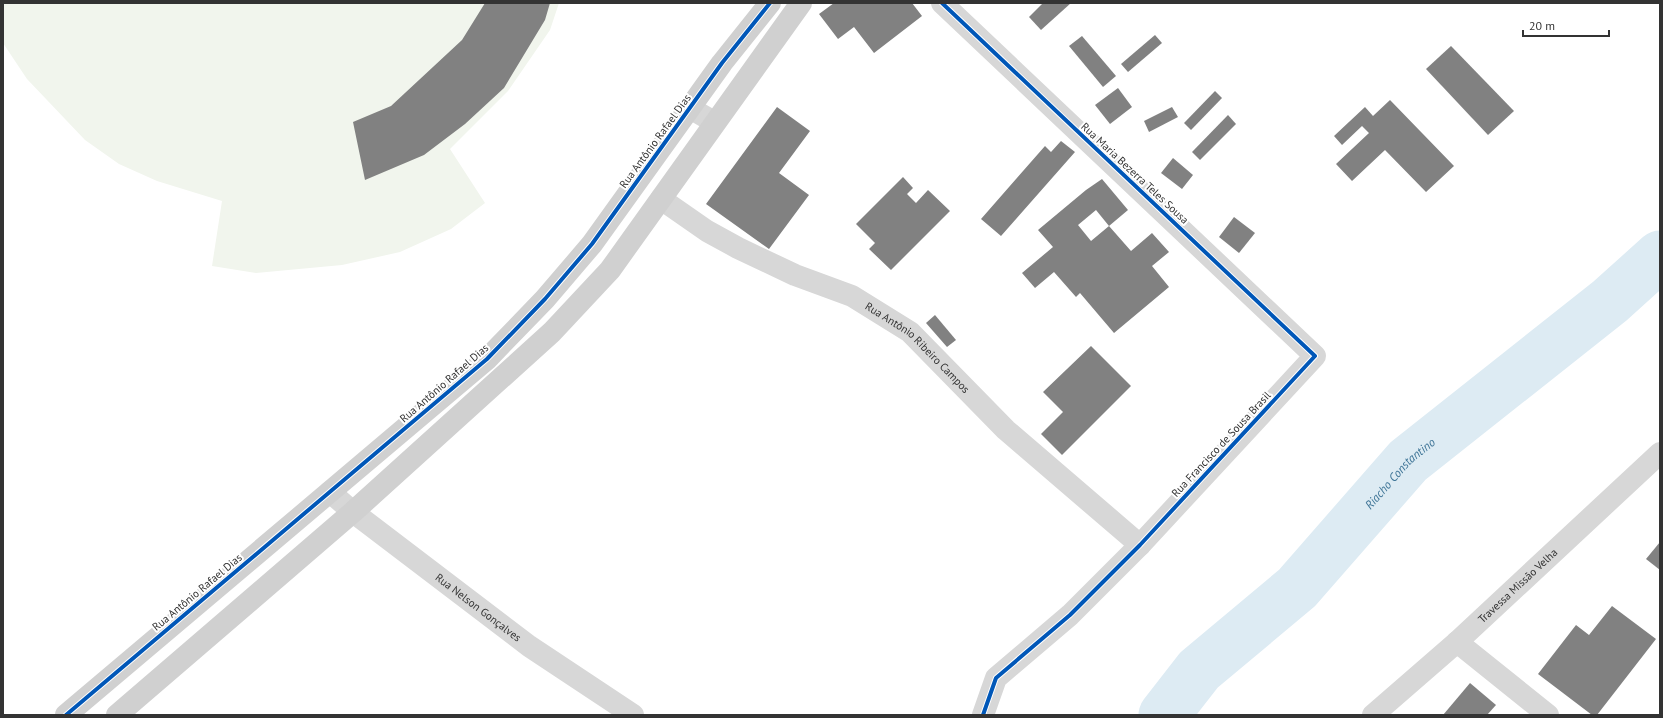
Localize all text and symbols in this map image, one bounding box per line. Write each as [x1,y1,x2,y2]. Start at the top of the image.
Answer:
scale bar [1523,12,1609,38]
text: 20 m [1529,18,1555,33]
street label: Rua Antônio Rafael Dias [616,91,694,191]
street label: Rua Maria Bezerra Teles Sousa [1078,119,1192,227]
street label: Rua Antônio Ribeiro Campos [863,299,973,396]
street label: Rua Antônio Rafael Dias [397,340,492,425]
street label: Rua Francisco de Sousa Brasil [1168,388,1274,500]
water label: Riacho Constantino [1361,434,1438,512]
street label: Travessa Missão Velha [1475,545,1560,626]
street label: Rua Antônio Rafael Dias [149,550,245,634]
street label: Rua Nelson Gonçalves [433,570,524,645]

